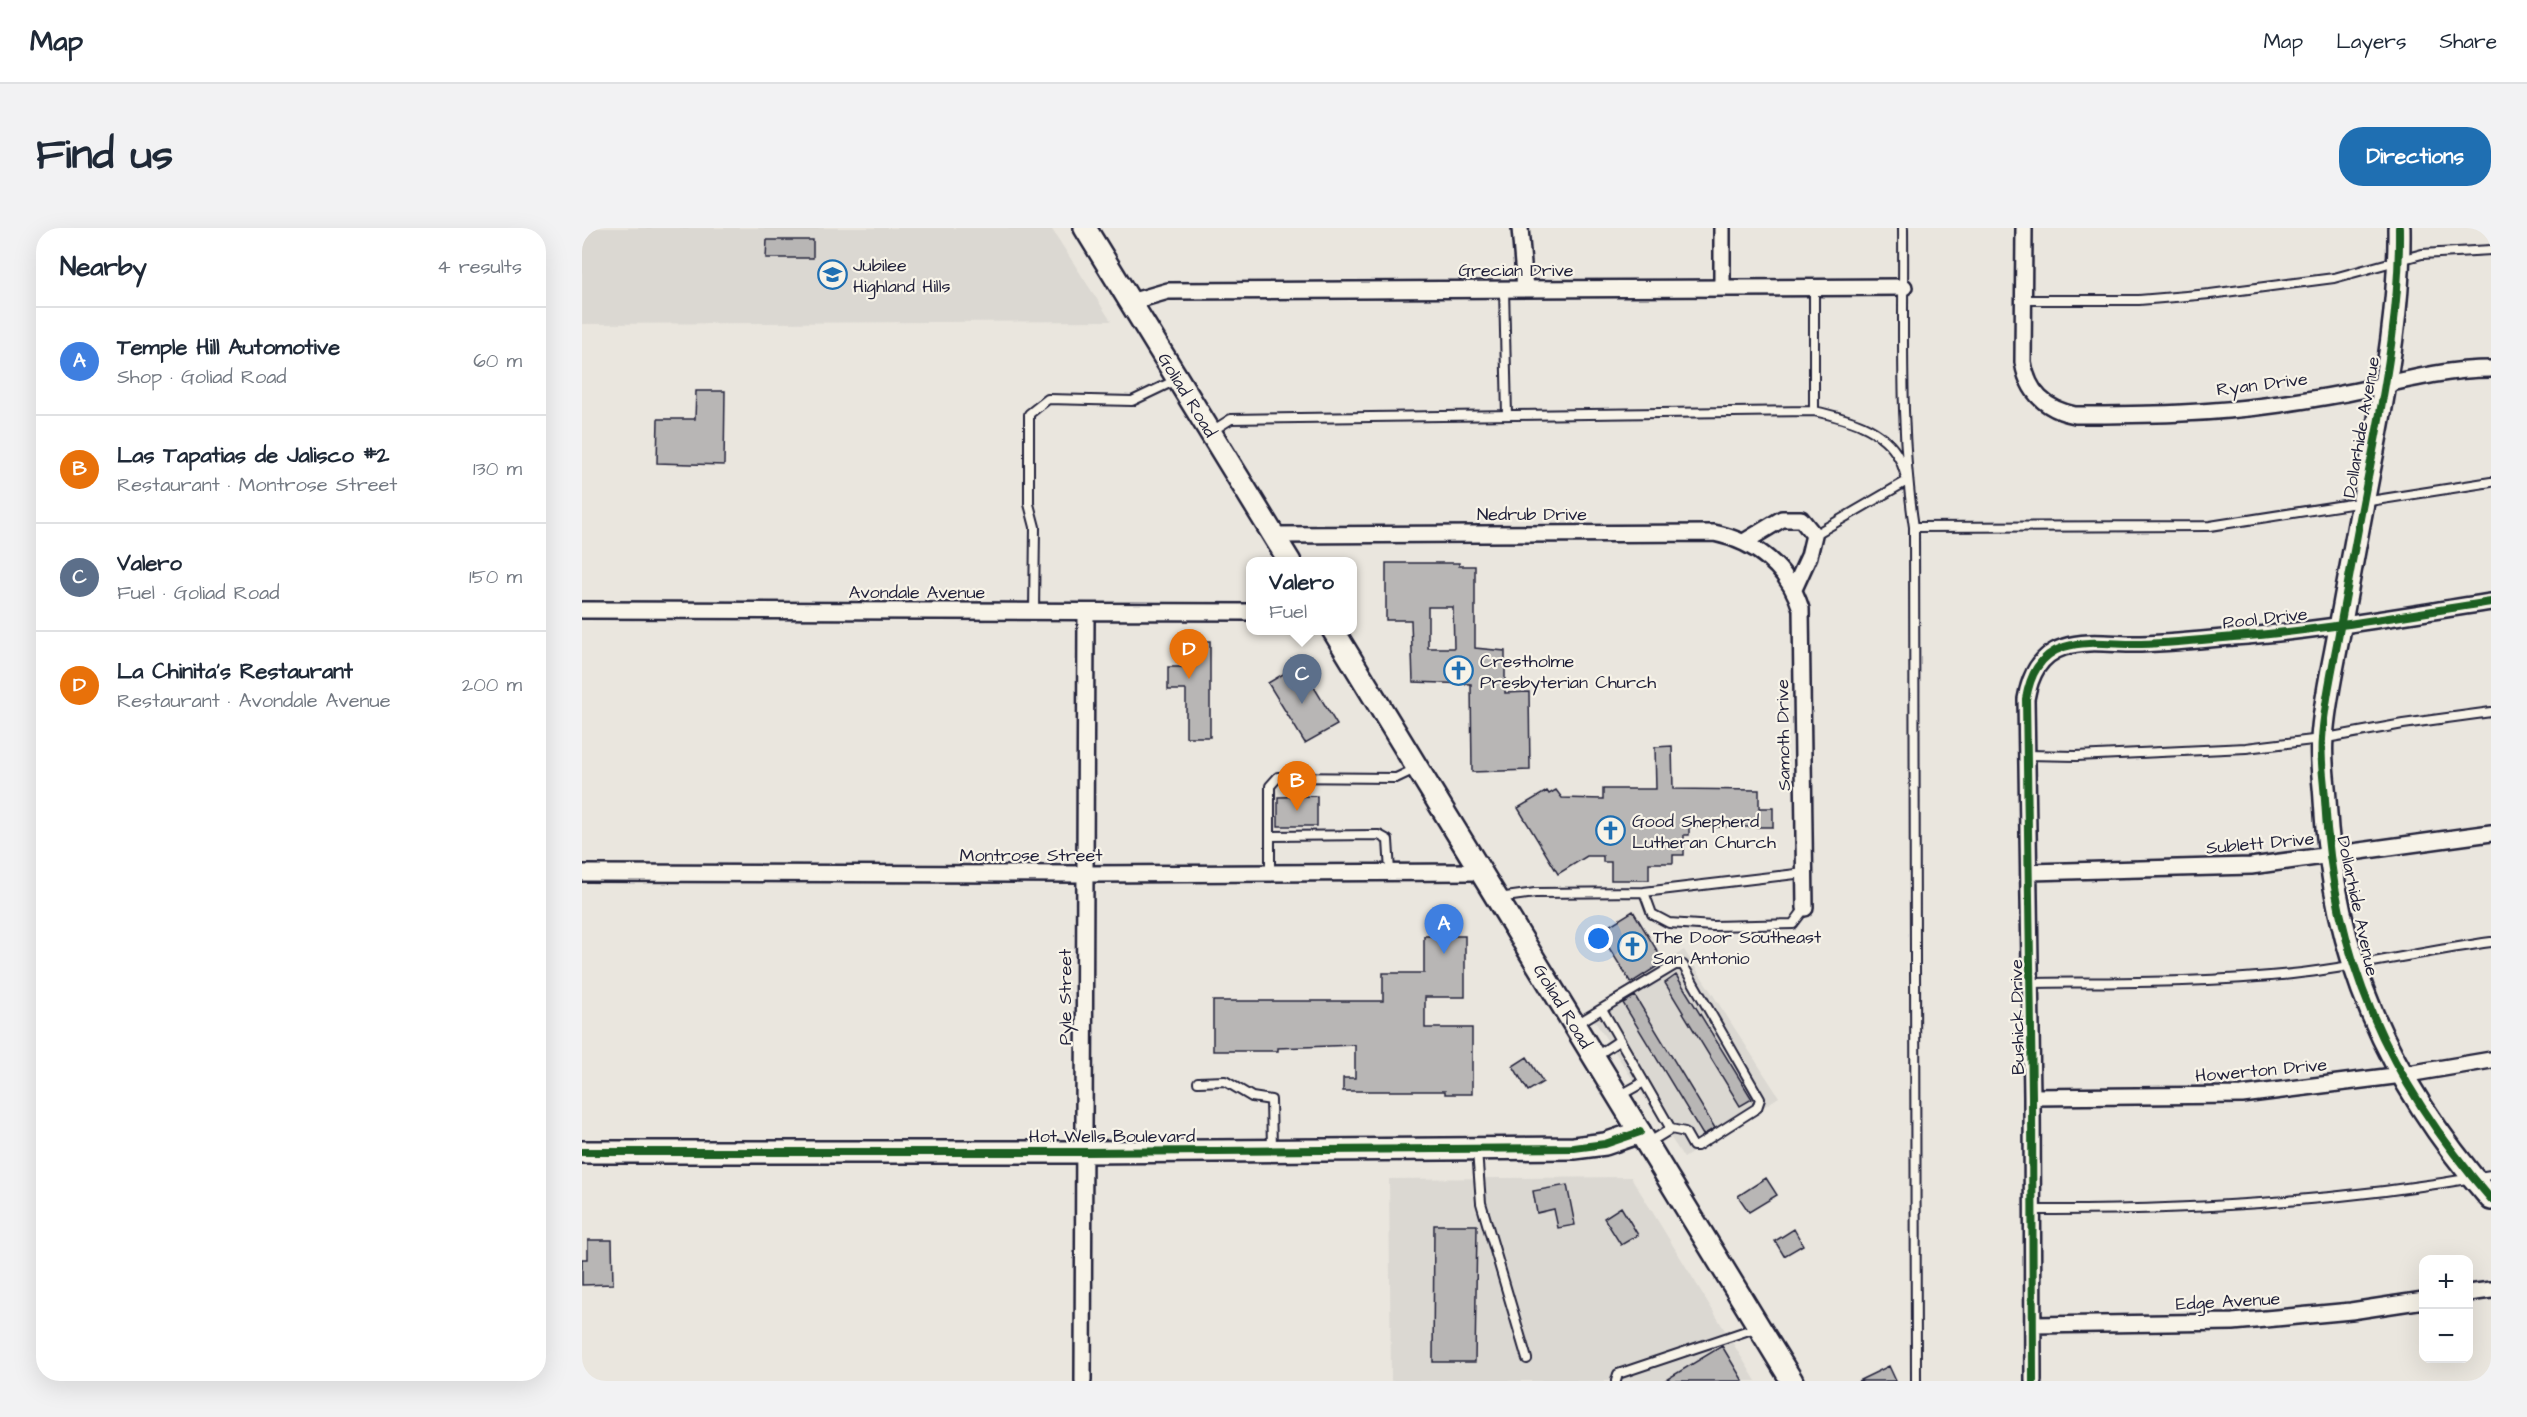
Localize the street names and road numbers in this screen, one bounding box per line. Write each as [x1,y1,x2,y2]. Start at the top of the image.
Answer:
street label: Grecian Drive [1458,258,1574,283]
street label: Goliad Road [1152,348,1223,442]
street label: Dollarhide Avenue [2337,354,2386,500]
street label: Ryan Drive [2215,366,2309,403]
street label: Nedrub Drive [1477,502,1587,527]
street label: Avondale Avenue [849,580,986,605]
street label: Pool Drive [2221,602,2309,635]
street label: Samoth Drive [1770,679,1797,791]
street label: Sublett Drive [2205,826,2315,861]
street label: Dollarhide Avenue [2330,834,2385,979]
street label: Montrose Street [960,843,1103,868]
street label: Pyle Street [1053,948,1079,1045]
street label: Goliad Road [1527,959,1598,1054]
street label: Bushick Drive [2004,959,2031,1075]
street label: Howerton Drive [2194,1052,2328,1089]
street label: Hot Wells Boulevard [1029,1124,1195,1149]
street label: Edge Avenue [2175,1286,2281,1318]

